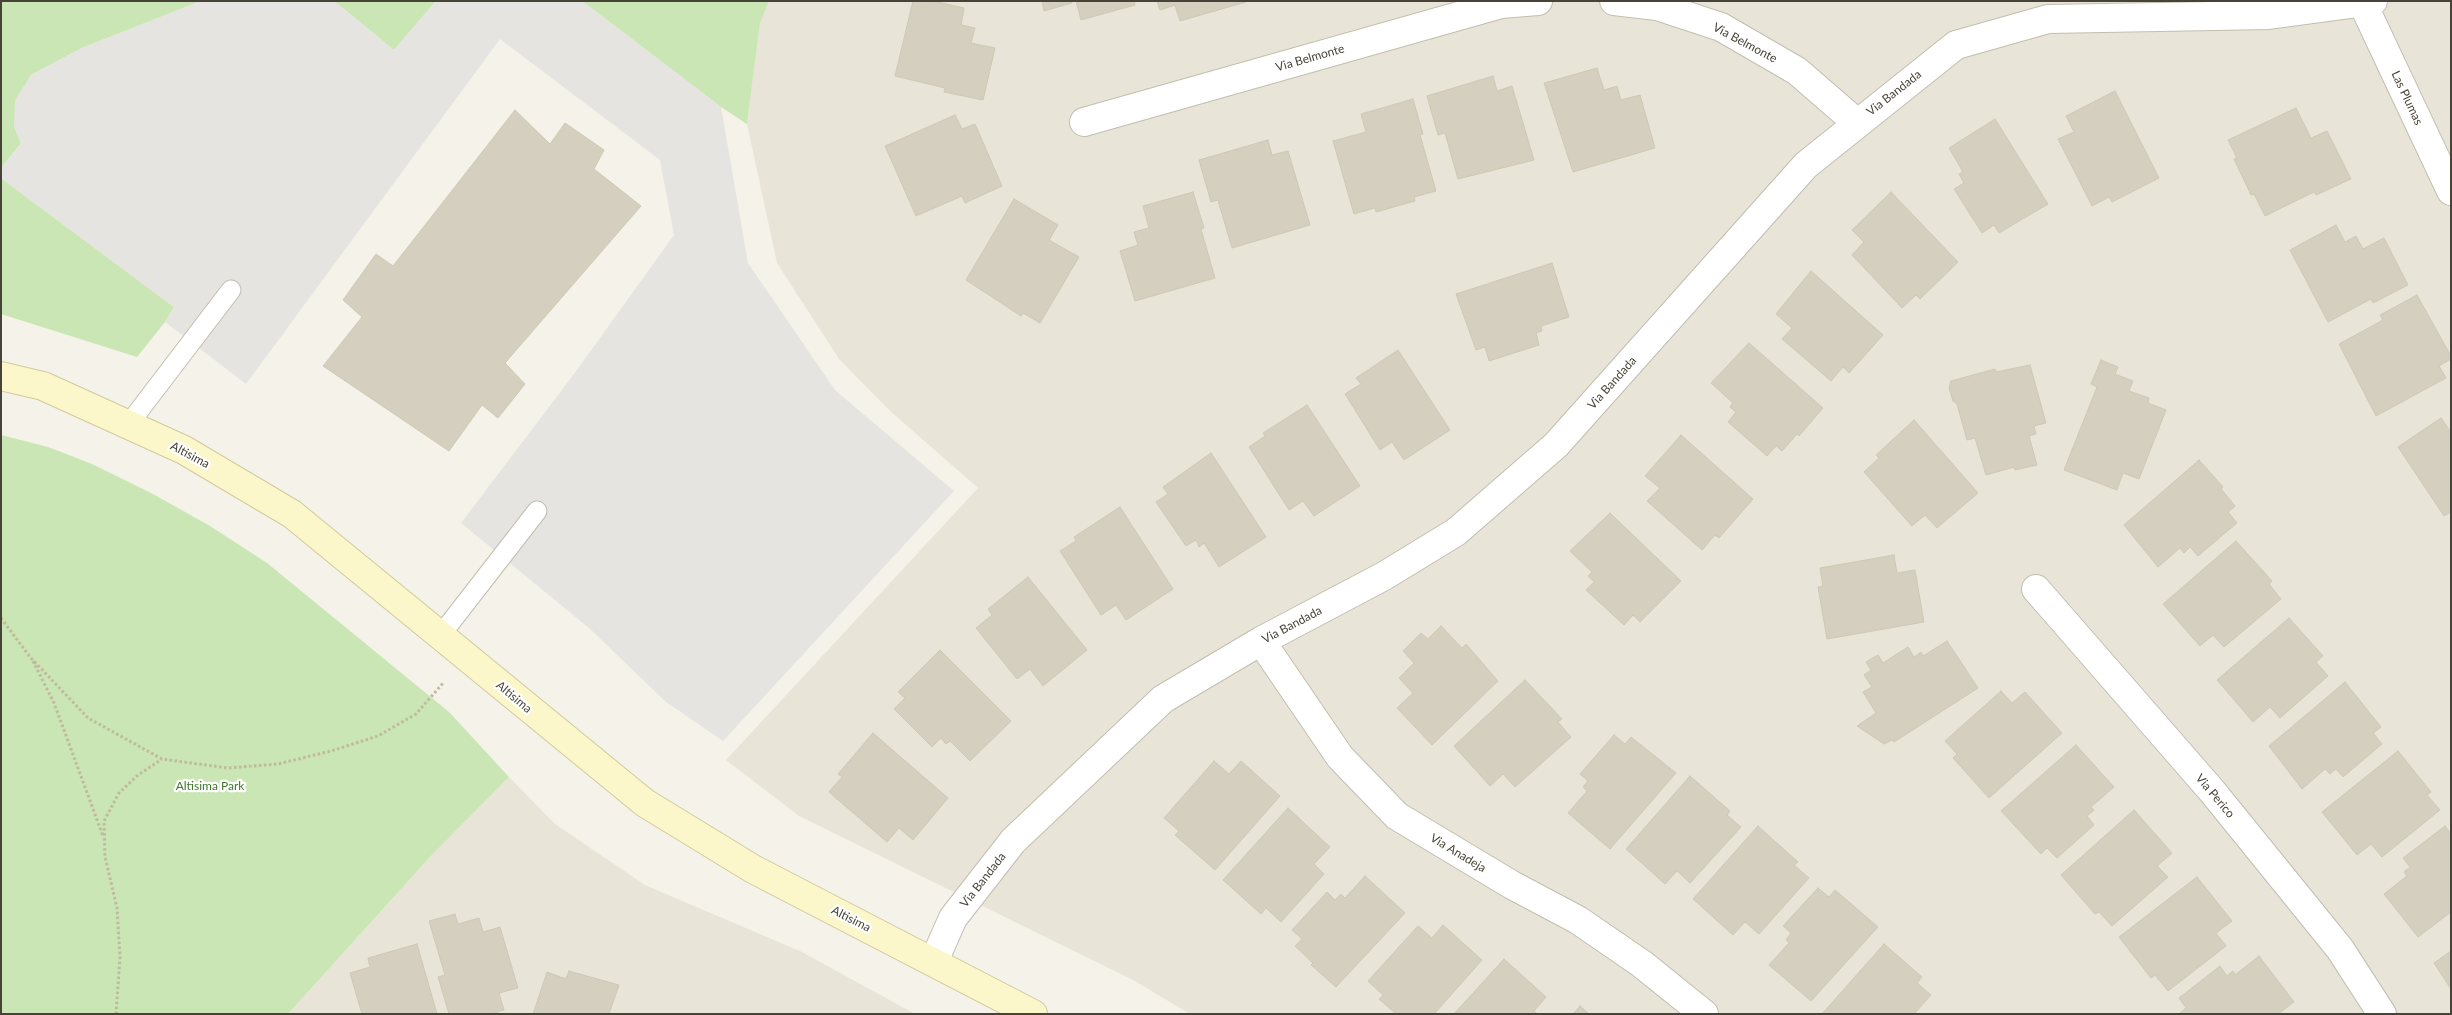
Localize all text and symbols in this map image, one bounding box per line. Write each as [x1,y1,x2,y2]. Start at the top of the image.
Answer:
street label: Via Belmonte [1710,20,1780,66]
street label: Via Belmonte [1274,41,1346,75]
street label: Via Bandada [1864,67,1924,119]
street label: Las Plumas [2388,69,2426,127]
street label: Via Bandada [1585,354,1639,412]
street label: Altisima [168,439,212,471]
street label: Via Bandada [1260,603,1324,647]
street label: Altisima [493,678,535,716]
street label: Via Perico [2192,771,2238,821]
park label: Altisima Park [176,779,244,793]
street label: Via Anadeja [1427,831,1489,875]
street label: Via Bandada [957,850,1009,910]
street label: Altisima [829,903,873,935]

